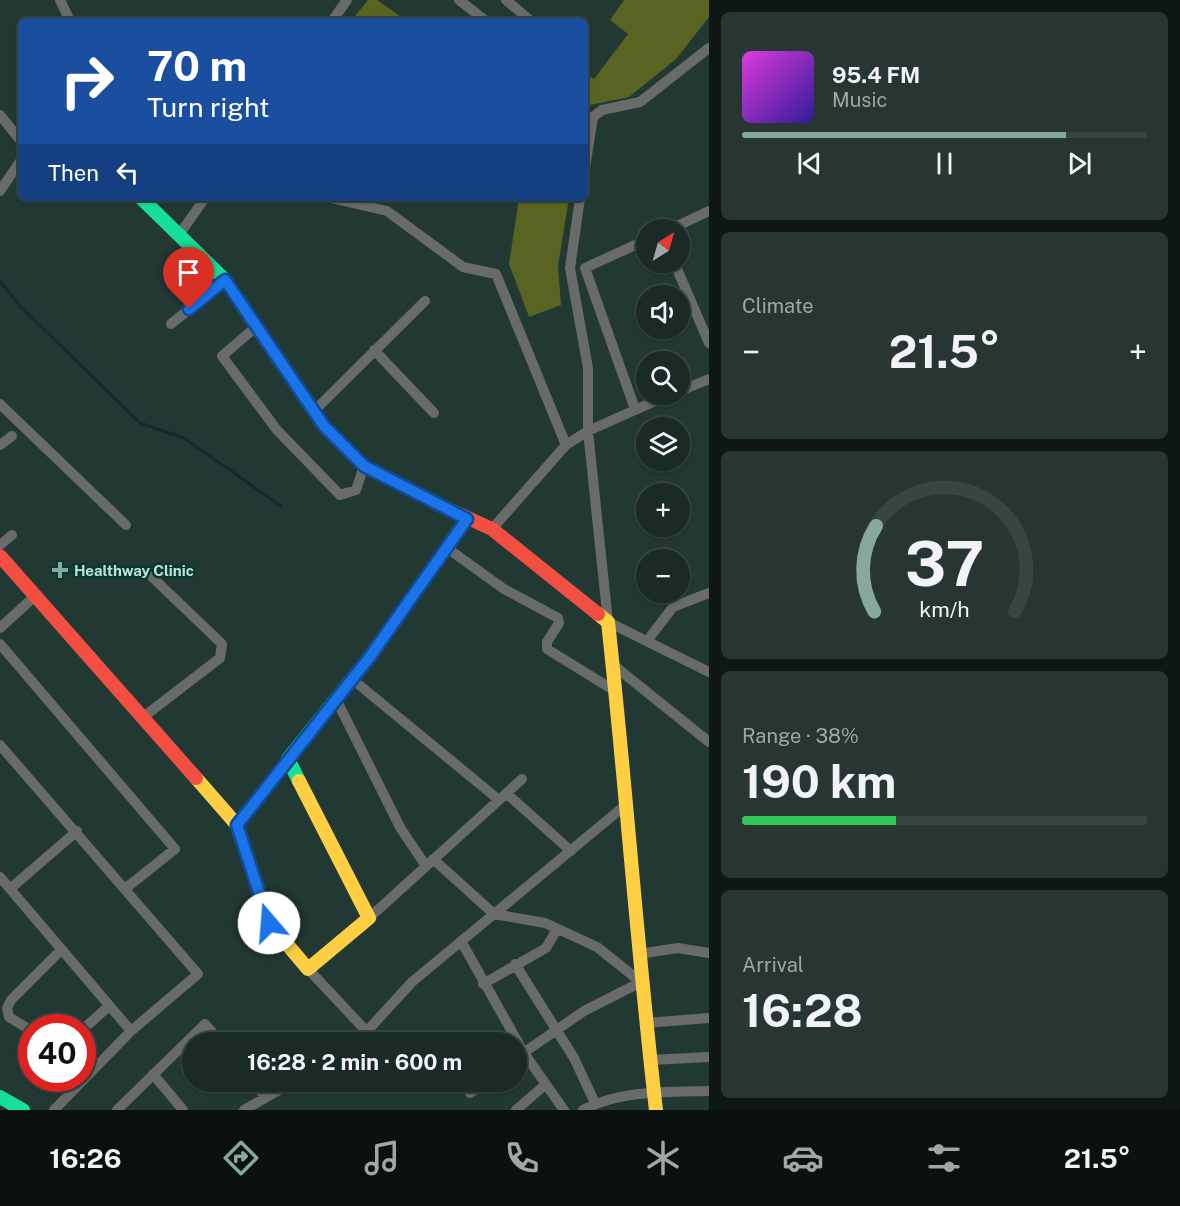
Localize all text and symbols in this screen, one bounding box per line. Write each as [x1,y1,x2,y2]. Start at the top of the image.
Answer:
text: 70 m [147,41,247,90]
icon: right [48,42,126,120]
text: 95.4 FM [832,62,920,88]
text: Music [832,88,887,112]
text: Turn right [147,91,270,123]
icon: previous [793,147,826,180]
icon: pause [928,147,961,180]
icon: next [1063,147,1096,180]
icon: left [111,156,144,189]
text: Then [48,160,99,186]
north arrow [636,219,690,273]
map controls [636,219,690,603]
pin [163,247,214,309]
icon: arrive [172,256,205,289]
button: sound [636,285,690,339]
text: Climate [742,294,814,318]
text: 21.5° [889,325,1000,378]
text: − [742,333,760,371]
text: + [1129,333,1147,371]
button: search [636,351,690,405]
button: layers [636,417,690,471]
button: + [636,483,690,537]
text: 37 [905,527,984,600]
button: − [636,549,690,603]
marker: Healthway Clinic [51,561,69,579]
place label: Healthway Clinic [74,562,194,579]
text: km/h [919,597,970,622]
text: Range · 38% [742,724,859,748]
text: 190 km [742,755,896,808]
position arrow [237,891,301,955]
text: Arrival [742,953,804,977]
text: 16:28 [742,984,863,1037]
speed limit sign: 40 [18,1014,96,1092]
text: 16:28 · 2 min · 600 m [247,1049,462,1075]
icon: directions [220,1137,262,1179]
icon: music [361,1137,403,1179]
icon: phone [501,1137,543,1179]
icon: climate [642,1137,684,1179]
icon: car [782,1137,824,1179]
icon: filters [923,1137,965,1179]
text: 16:26 [49,1142,121,1174]
text: 21.5° [1064,1142,1131,1174]

